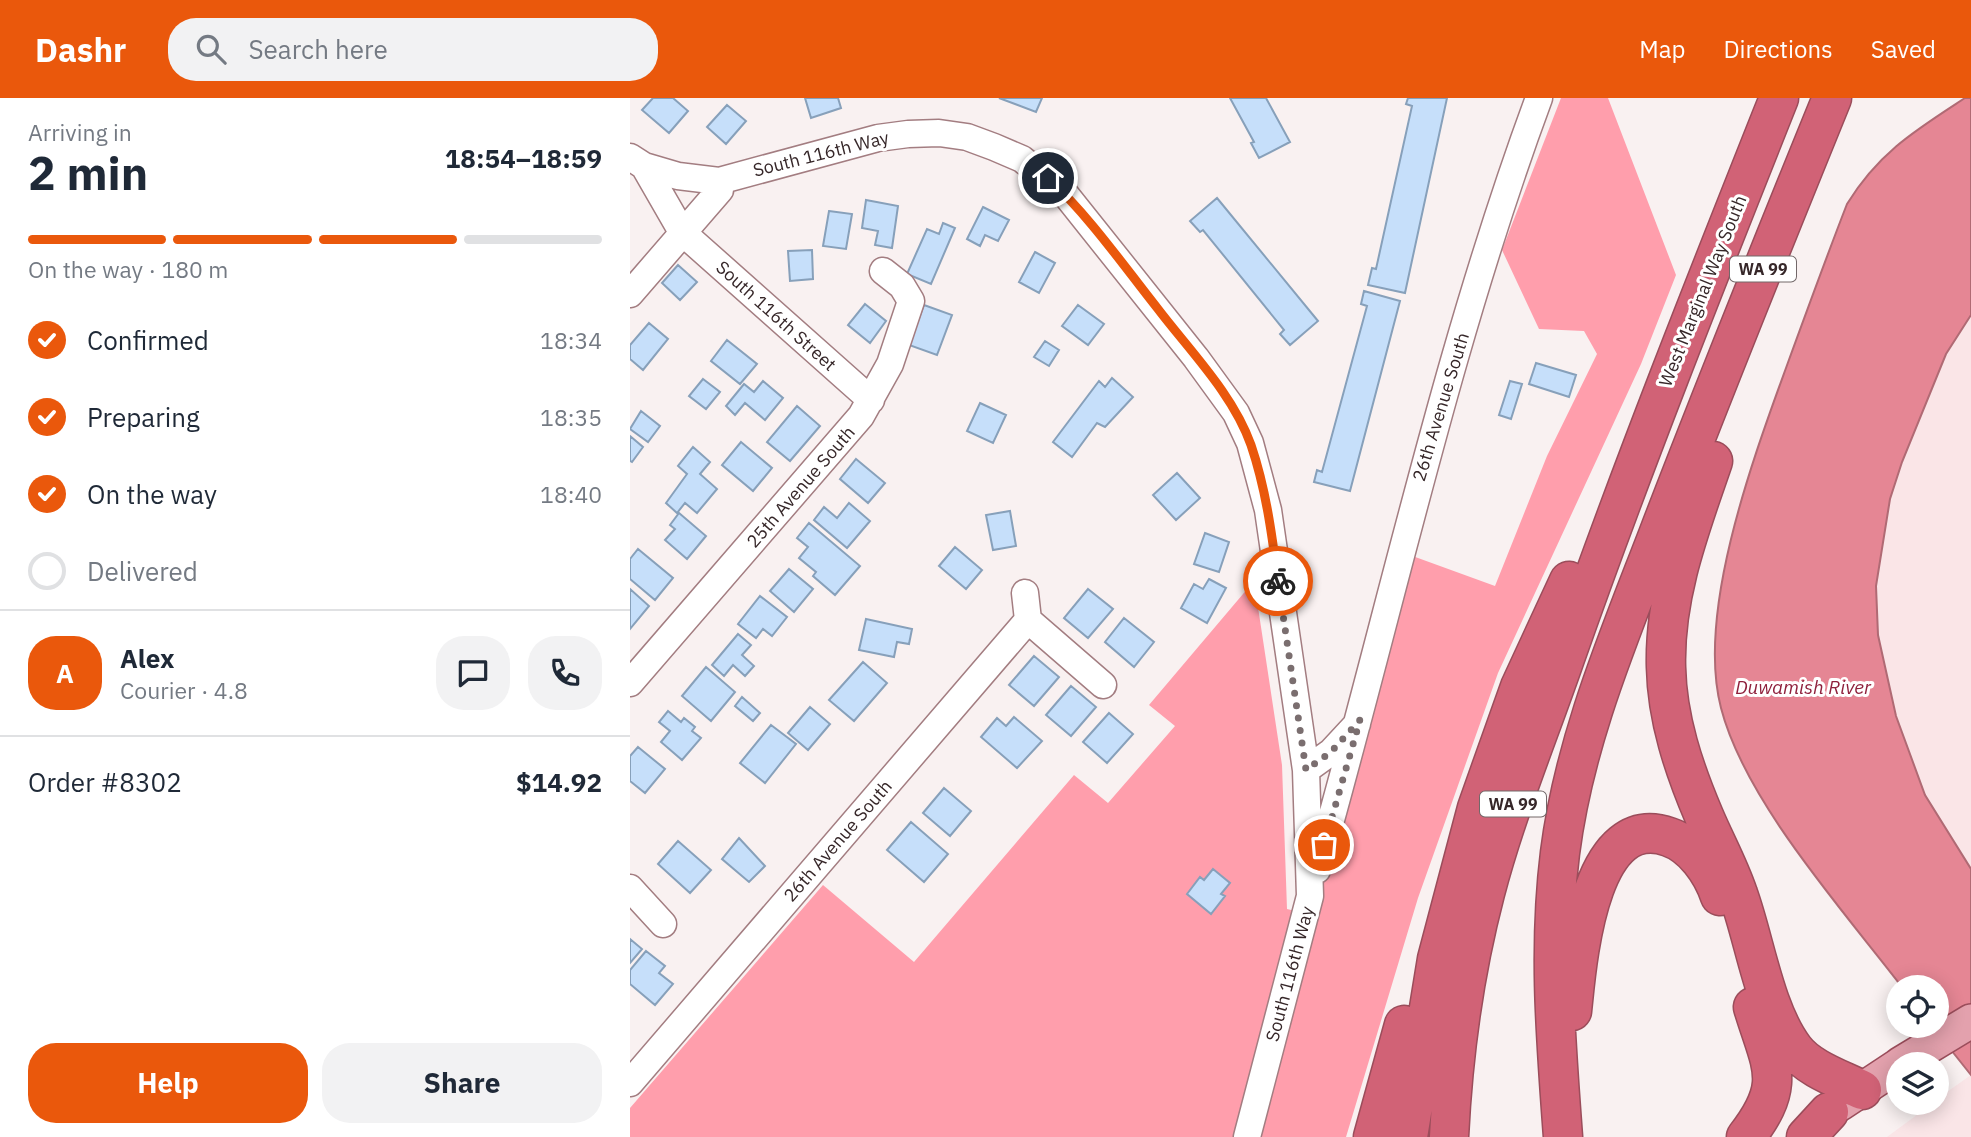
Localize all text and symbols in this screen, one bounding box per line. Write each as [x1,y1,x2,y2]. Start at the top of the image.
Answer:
search box [168,18,658,81]
text: Dashr [35,28,126,71]
icon: search [192,30,230,68]
text: Search here [248,32,388,66]
text: Map [1639,33,1685,65]
text: Directions [1723,33,1833,65]
text: Saved [1871,33,1936,65]
text: Arriving in [28,117,132,147]
street label: South 116th Way [751,126,891,182]
text: 18:54–18:59 [445,141,602,175]
text: 2 min [28,143,148,203]
pin [1018,148,1078,208]
icon: home [1029,159,1067,197]
street label: West Marginal Way South [1654,192,1751,390]
text: On the way · 180 m [28,254,228,284]
street label: South 116th Street [711,256,841,376]
road number: WA 99 [1730,256,1796,281]
icon: check [28,321,66,359]
text: Confirmed [87,323,209,357]
text: 18:34 [540,325,602,355]
street label: 26th Avenue South [1407,330,1474,484]
icon: check [28,398,66,436]
text: Preparing [87,400,200,434]
text: 18:35 [540,402,602,432]
street label: 25th Avenue South [741,421,860,552]
icon: check [28,475,66,513]
text: On the way [87,477,217,511]
text: 18:40 [540,479,602,509]
courier [1243,546,1313,616]
text: Delivered [87,554,198,588]
icon: bike [1259,562,1297,600]
button: chat [436,636,510,710]
button: phone [528,636,602,710]
text: Alex [120,641,174,675]
text: A [56,656,74,690]
text: Courier · 4.8 [120,675,248,705]
water label: Duwamish River [1735,675,1872,699]
text: Order #8302 [28,765,182,799]
text: $14.92 [516,765,602,799]
street label: 26th Avenue South [778,775,897,906]
road number: WA 99 [1480,792,1546,817]
pin [1294,815,1354,875]
icon: bag [1305,826,1343,864]
street label: South 116th Way [1260,904,1319,1044]
map controls [1886,975,1949,1115]
button: locate [1886,975,1949,1038]
button: Help [28,1043,308,1123]
button: Share [322,1043,602,1123]
button: layers [1886,1052,1949,1115]

